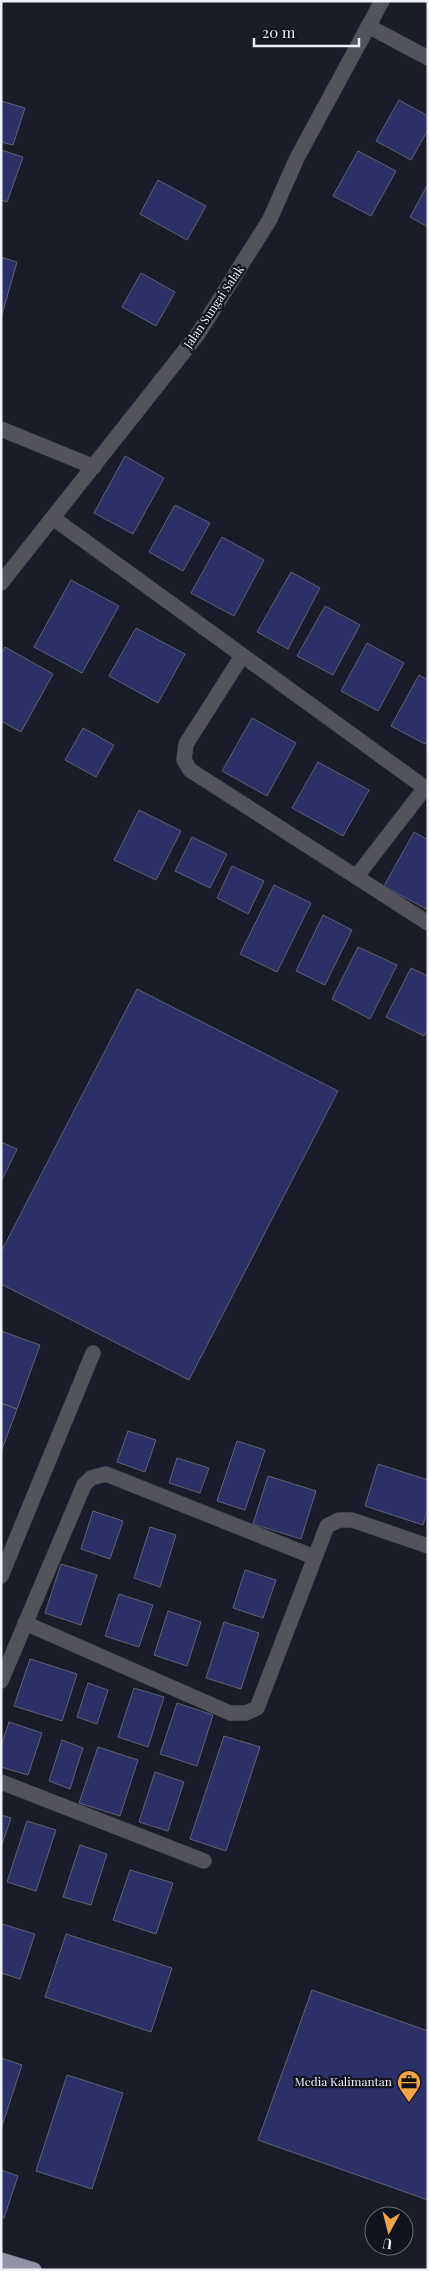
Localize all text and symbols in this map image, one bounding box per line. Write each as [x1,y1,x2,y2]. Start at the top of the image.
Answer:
scale bar [254,15,359,47]
text: 20 m [262,22,296,42]
street label: Jalan Sungai Salak [179,261,247,352]
office icon: Media Kalimantan [396,2069,422,2103]
place label: Media Kalimantan [294,2073,392,2089]
north arrow [364,2206,414,2256]
text: U [381,2234,393,2254]

